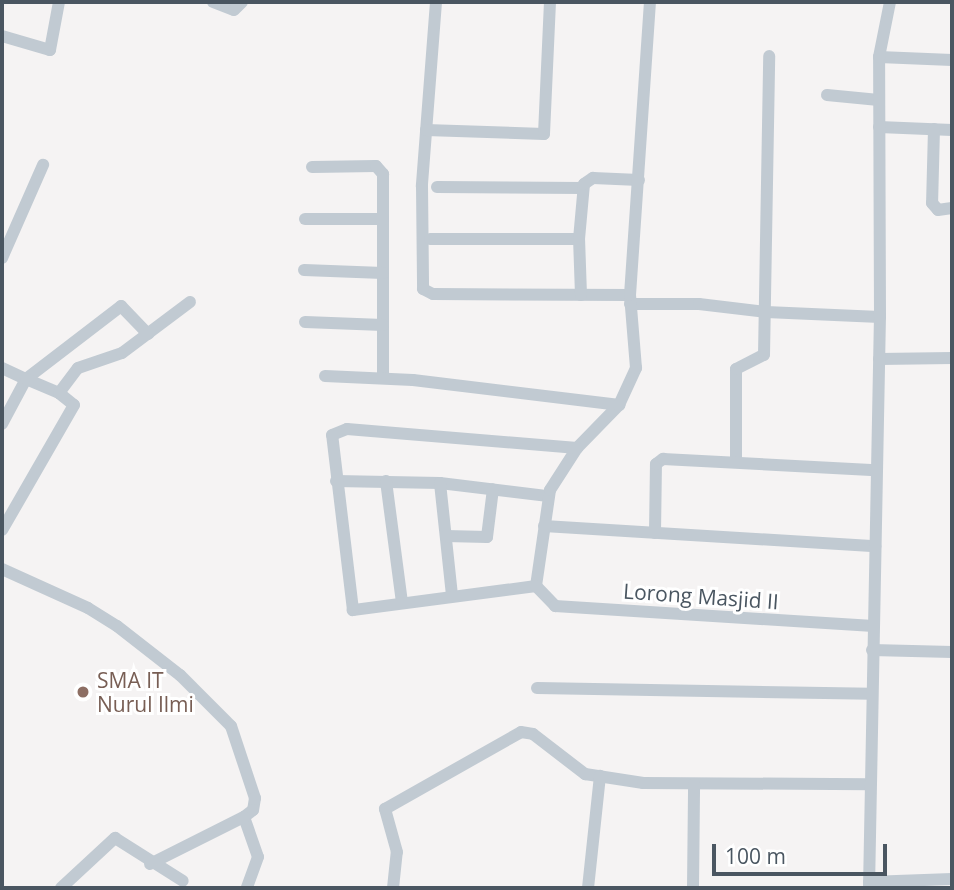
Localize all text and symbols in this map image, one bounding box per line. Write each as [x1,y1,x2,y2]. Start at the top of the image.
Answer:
street label: Lorong Masjid II [622,578,780,614]
place label: SMA IT Nurul Ilmi [97,667,194,717]
marker: SMA IT Nurul Ilmi [75,684,91,700]
scale bar [716,830,891,874]
text: 100 m [725,842,786,870]

